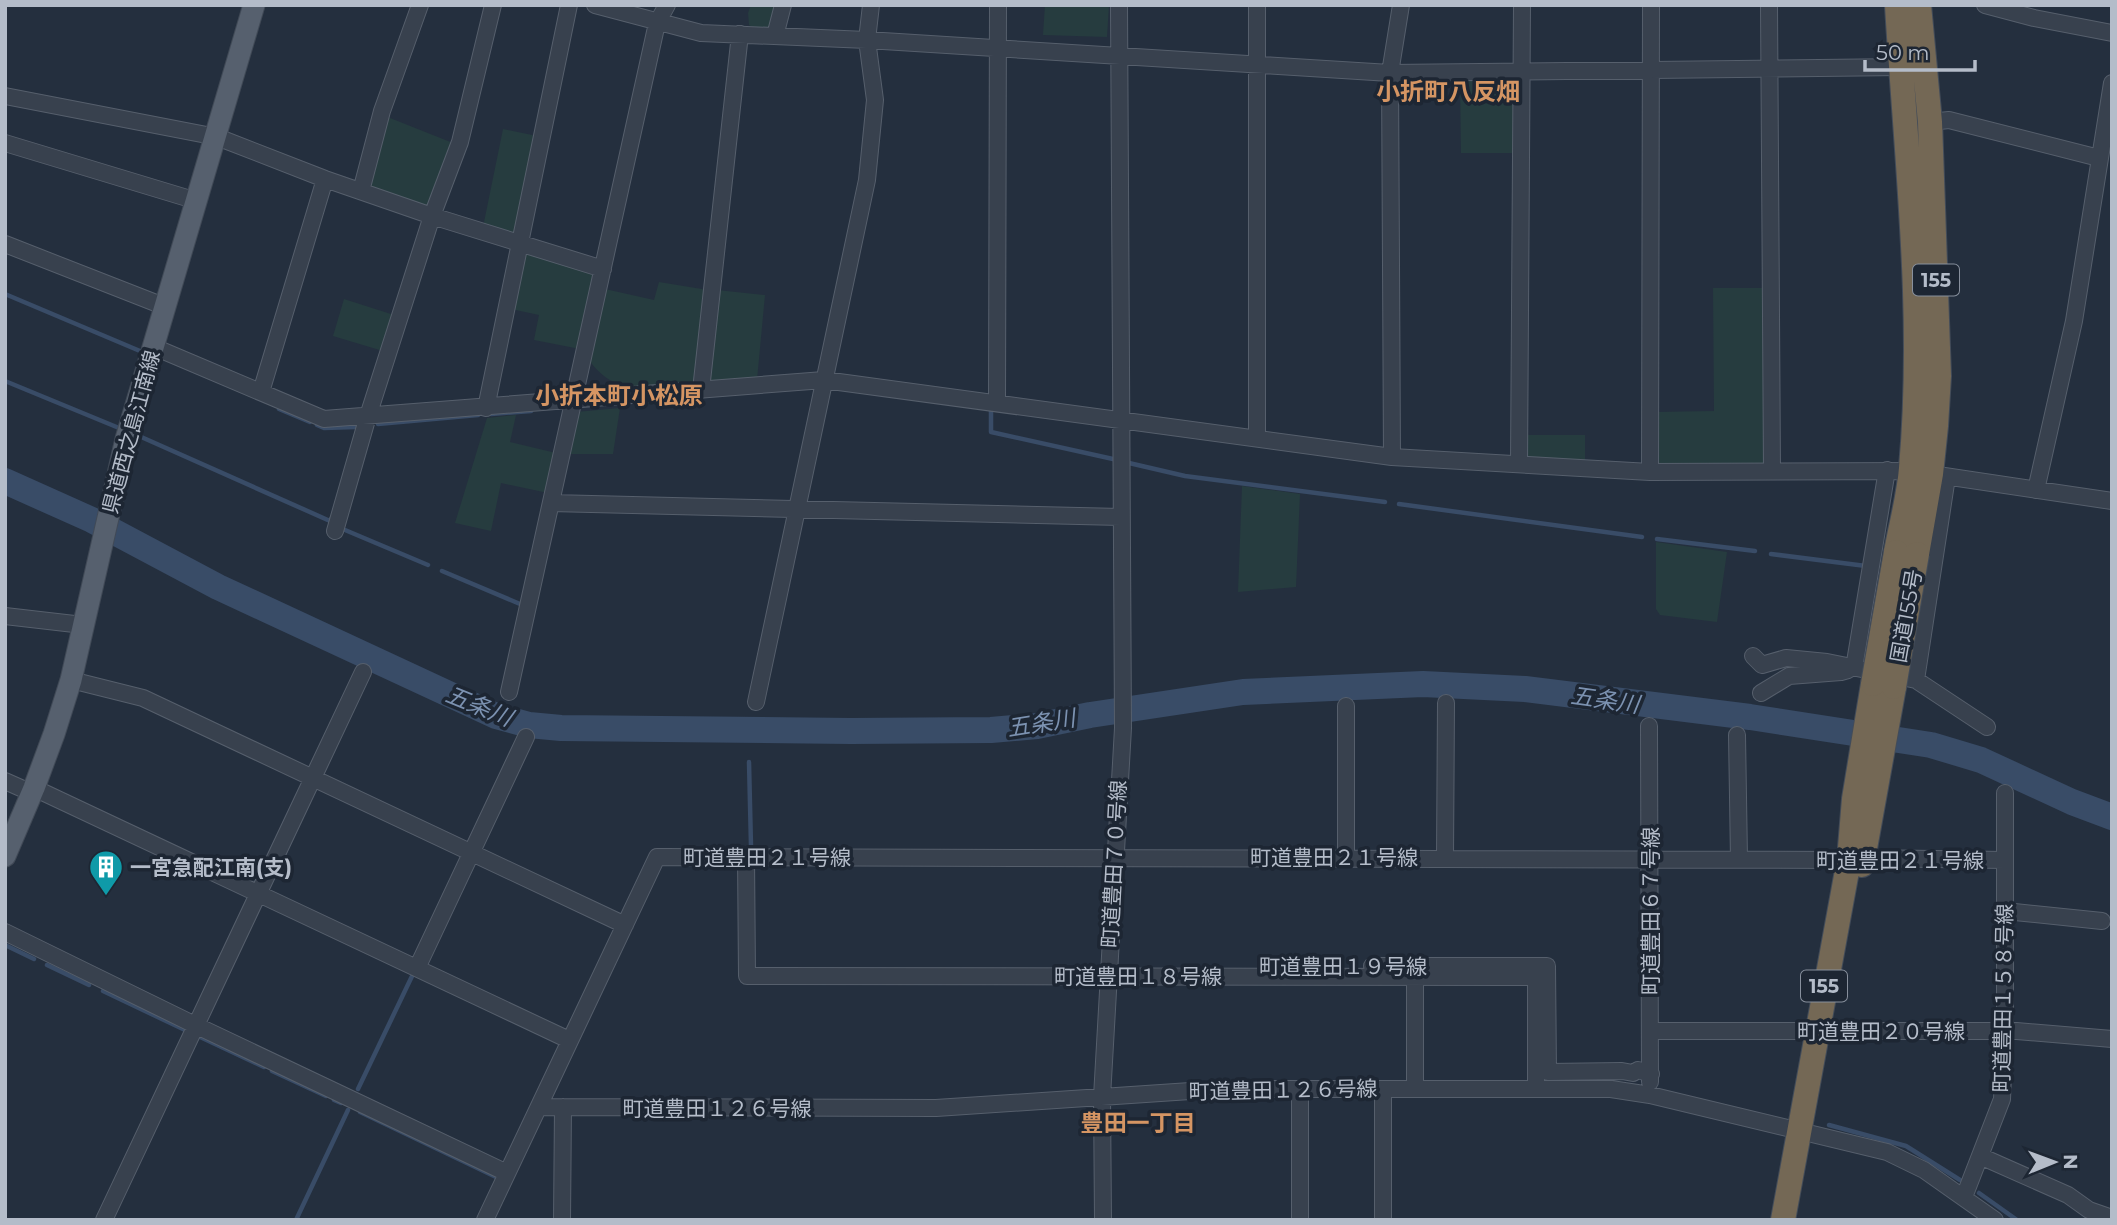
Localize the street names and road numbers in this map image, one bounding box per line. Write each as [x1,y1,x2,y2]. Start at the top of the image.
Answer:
road number: 155 [1913,264,1959,296]
street label: 県道西之島江南線 [97,348,165,516]
street label: 国道155号 [1886,567,1926,665]
street label: 町道豊田７０号線 [1097,779,1131,949]
street label: 町道豊田６７号線 [1638,827,1663,995]
street label: 町道豊田２１号線 [683,845,851,870]
street label: 町道豊田２１号線 [1250,845,1418,870]
street label: 町道豊田２１号線 [1816,848,1984,873]
street label: 町道豊田１５８号線 [1989,903,2017,1093]
street label: 町道豊田１９号線 [1259,954,1427,979]
street label: 町道豊田１８号線 [1054,964,1222,989]
road number: 155 [1801,970,1847,1002]
street label: 町道豊田２０号線 [1797,1019,1965,1044]
street label: 町道豊田１２６号線 [1188,1076,1378,1104]
street label: 町道豊田１２６号線 [623,1096,812,1121]

